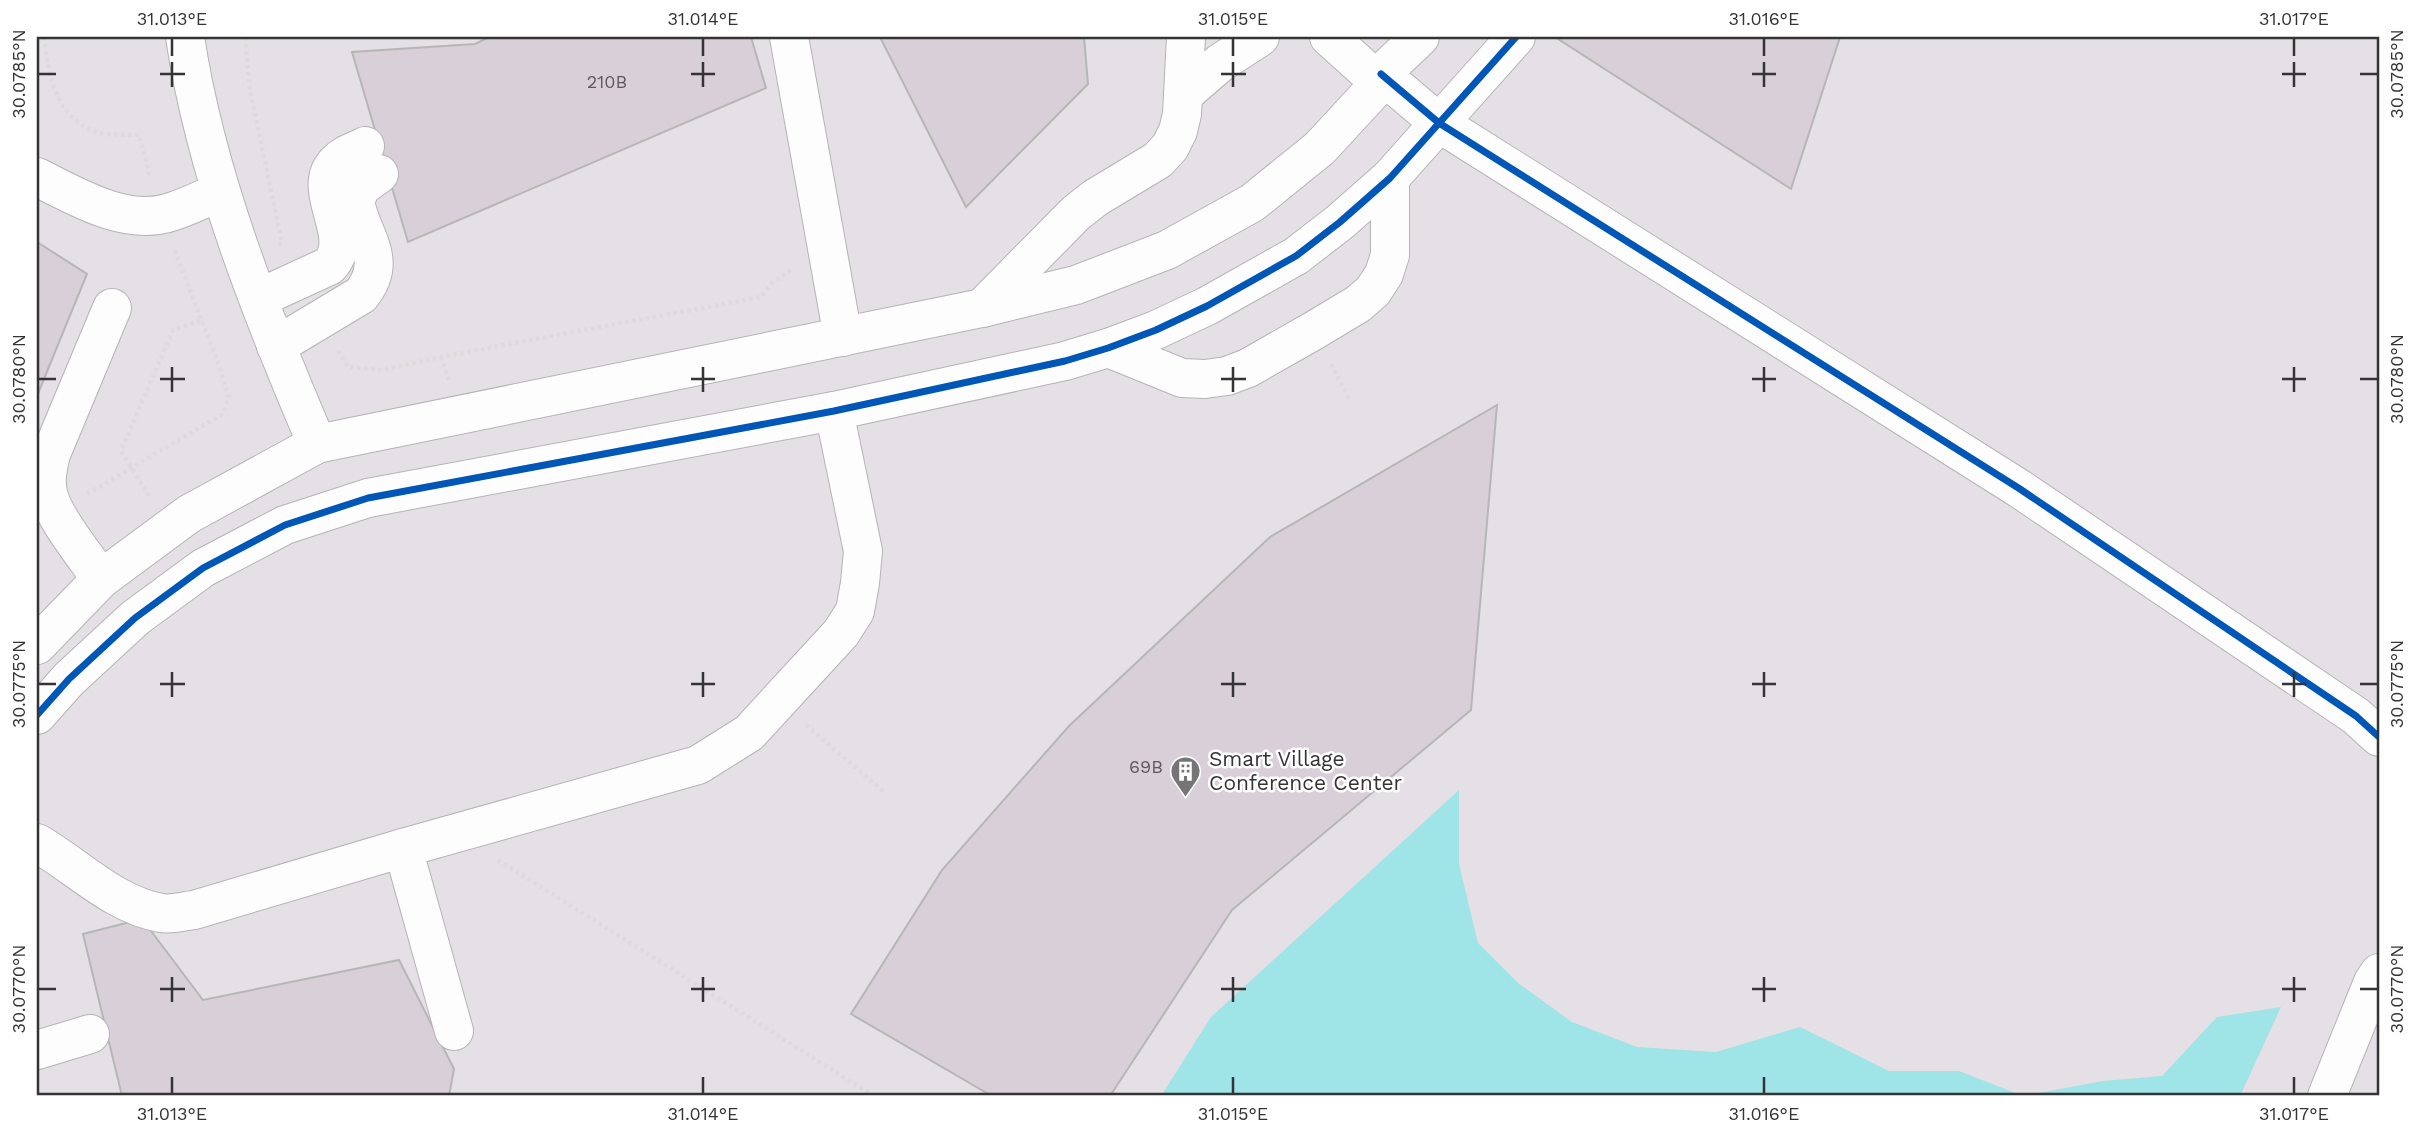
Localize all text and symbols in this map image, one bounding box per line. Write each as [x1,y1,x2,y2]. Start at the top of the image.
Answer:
text: 31.013°E [137,8,207,29]
text: 31.014°E [668,8,738,29]
text: 31.015°E [1198,8,1268,29]
text: 31.016°E [1729,8,1799,29]
text: 31.017°E [2259,8,2329,29]
text: 30.0785°N [8,29,29,119]
text: 30.0785°N [2386,29,2407,119]
house number: 210B [587,71,627,92]
text: 30.0780°N [8,334,29,424]
text: 30.0780°N [2386,334,2407,424]
text: 30.0775°N [8,640,29,728]
text: 30.0775°N [2386,640,2407,728]
place label: Smart Village Conference Center [1209,746,1403,795]
building icon: Smart Village Conference Center [1169,754,1203,798]
house number: 69B [1129,756,1163,777]
text: 30.0770°N [8,945,29,1033]
text: 30.0770°N [2386,945,2407,1033]
text: 31.013°E [137,1103,207,1124]
text: 31.014°E [668,1103,738,1124]
text: 31.015°E [1198,1103,1268,1124]
text: 31.016°E [1729,1103,1799,1124]
text: 31.017°E [2259,1103,2329,1124]

